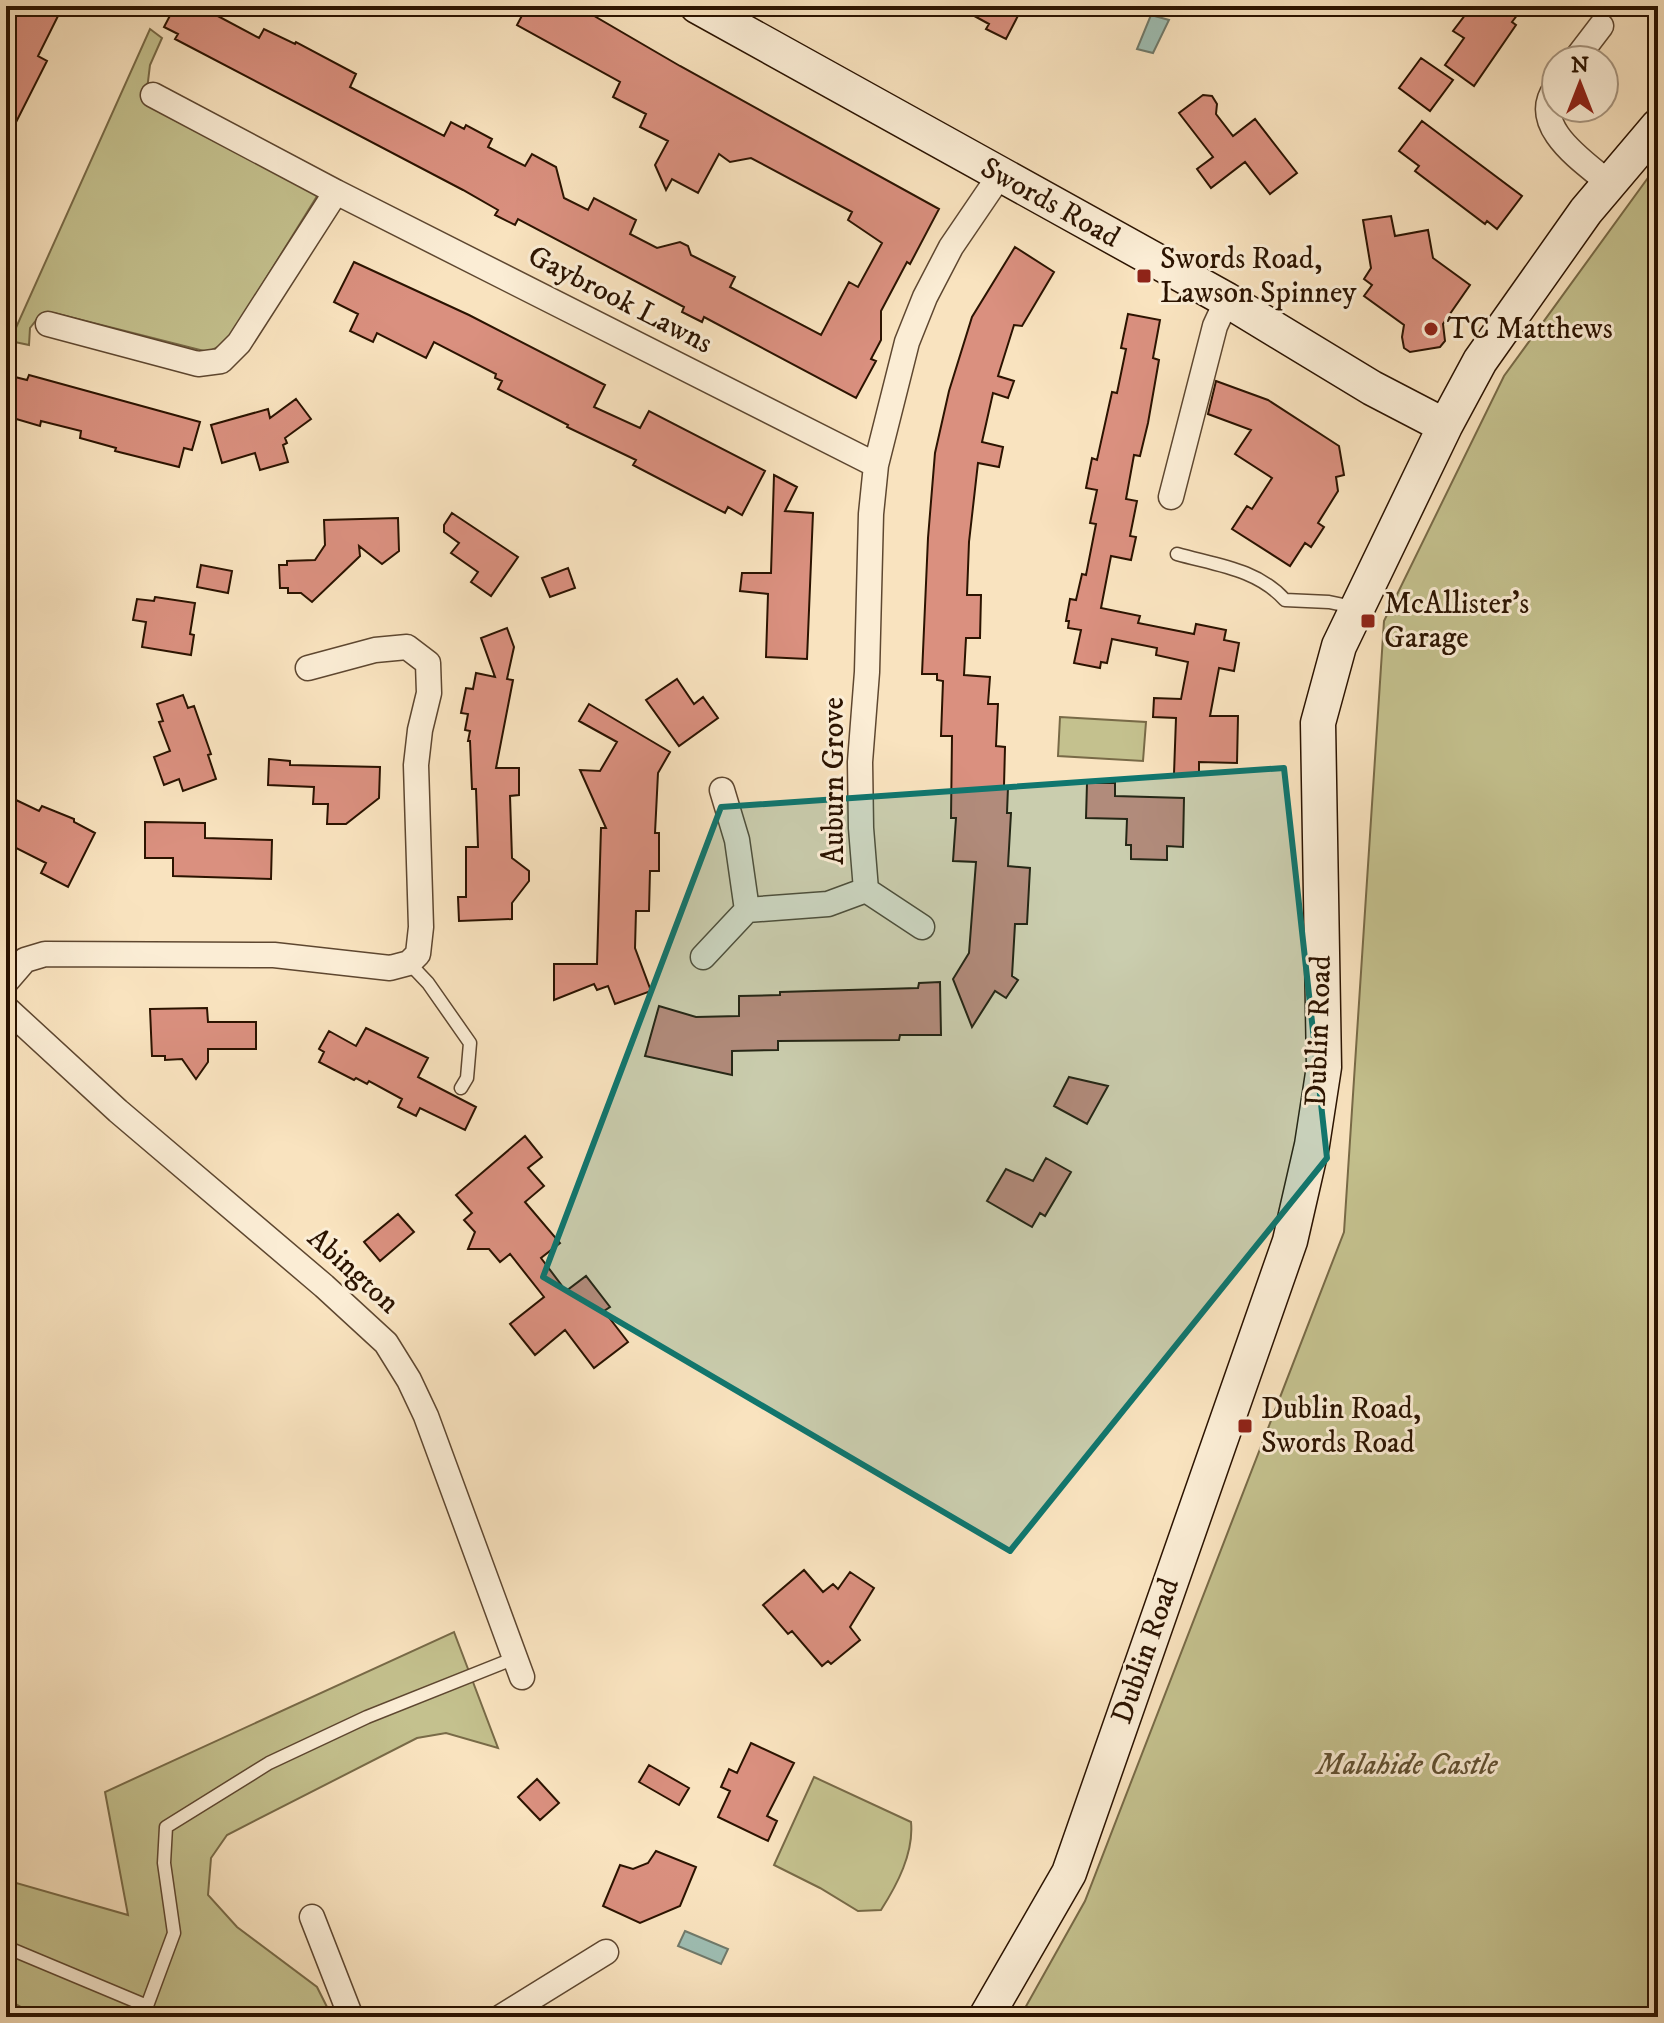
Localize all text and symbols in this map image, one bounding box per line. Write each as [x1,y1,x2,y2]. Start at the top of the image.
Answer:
north arrow [1540,44,1620,124]
text: N [1571,52,1589,79]
street label: Swords Road [974,150,1126,256]
street label: Gaybrook Lawns [521,238,719,362]
place label: Swords Road, Lawson Spinney [1160,241,1357,312]
marker: Swords Road, Lawson Spinney [1135,267,1153,285]
place label: TC Matthews [1447,311,1613,348]
marker: TC Matthews [1422,320,1440,338]
place label: McAllister's Garage [1384,586,1529,657]
marker: McAllister's Garage [1359,612,1377,630]
street label: Auburn Grove [816,697,853,865]
street label: Dublin Road [1298,955,1340,1107]
street label: Abington [299,1220,407,1322]
place label: Dublin Road, Swords Road [1261,1391,1421,1462]
marker: Dublin Road, Swords Road [1236,1417,1254,1435]
street label: Dublin Road [1104,1573,1188,1729]
park label: Malahide Castle [1315,1747,1498,1784]

